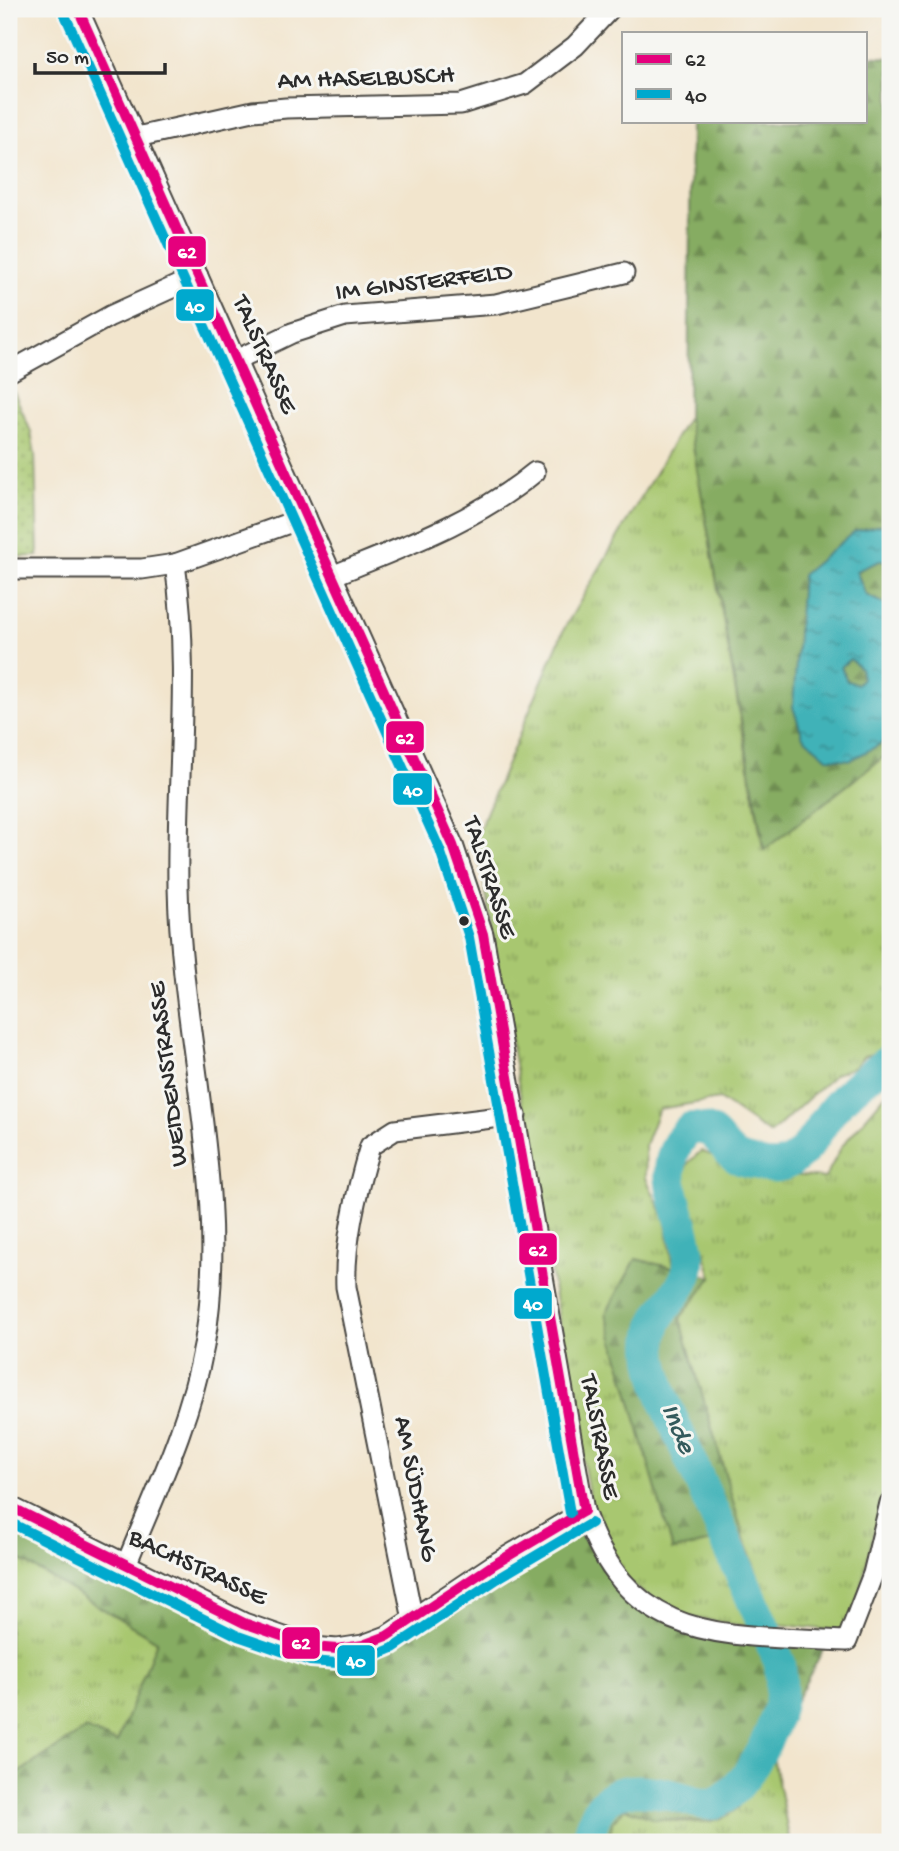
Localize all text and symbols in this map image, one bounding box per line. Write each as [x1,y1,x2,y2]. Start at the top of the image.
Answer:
scale bar [35,32,164,76]
legend [622,32,867,122]
text: 50 m [46,47,89,72]
text: 62 [685,50,706,75]
street label: AM HASELBUSCH [277,61,455,99]
text: 40 [685,86,707,111]
line badge: 62 [167,235,207,268]
text: 62 [178,243,197,266]
street label: IM GINSTERFELD [334,258,514,310]
line badge: 40 [175,288,215,322]
street label: TALSTRASSE [222,289,303,420]
text: 40 [184,297,205,320]
line badge: 62 [385,720,425,754]
text: 62 [396,729,415,752]
line badge: 40 [392,772,433,806]
text: 40 [402,781,423,804]
street label: TALSTRASSE [453,811,522,944]
unlabelled marker [457,914,471,928]
street label: WEIDENSTRASSE [143,979,197,1168]
line badge: 62 [518,1232,558,1266]
text: 62 [529,1241,548,1264]
line badge: 40 [513,1287,553,1320]
text: 40 [522,1295,543,1318]
street label: TALSTRASSE [570,1370,625,1503]
water label: Inde [652,1399,703,1460]
street label: AM SÜDHANG [385,1414,444,1566]
street label: BACHSTRASSE [122,1523,272,1615]
line badge: 62 [281,1626,321,1660]
text: 62 [292,1634,311,1657]
line badge: 40 [336,1644,376,1677]
text: 40 [345,1652,366,1675]

